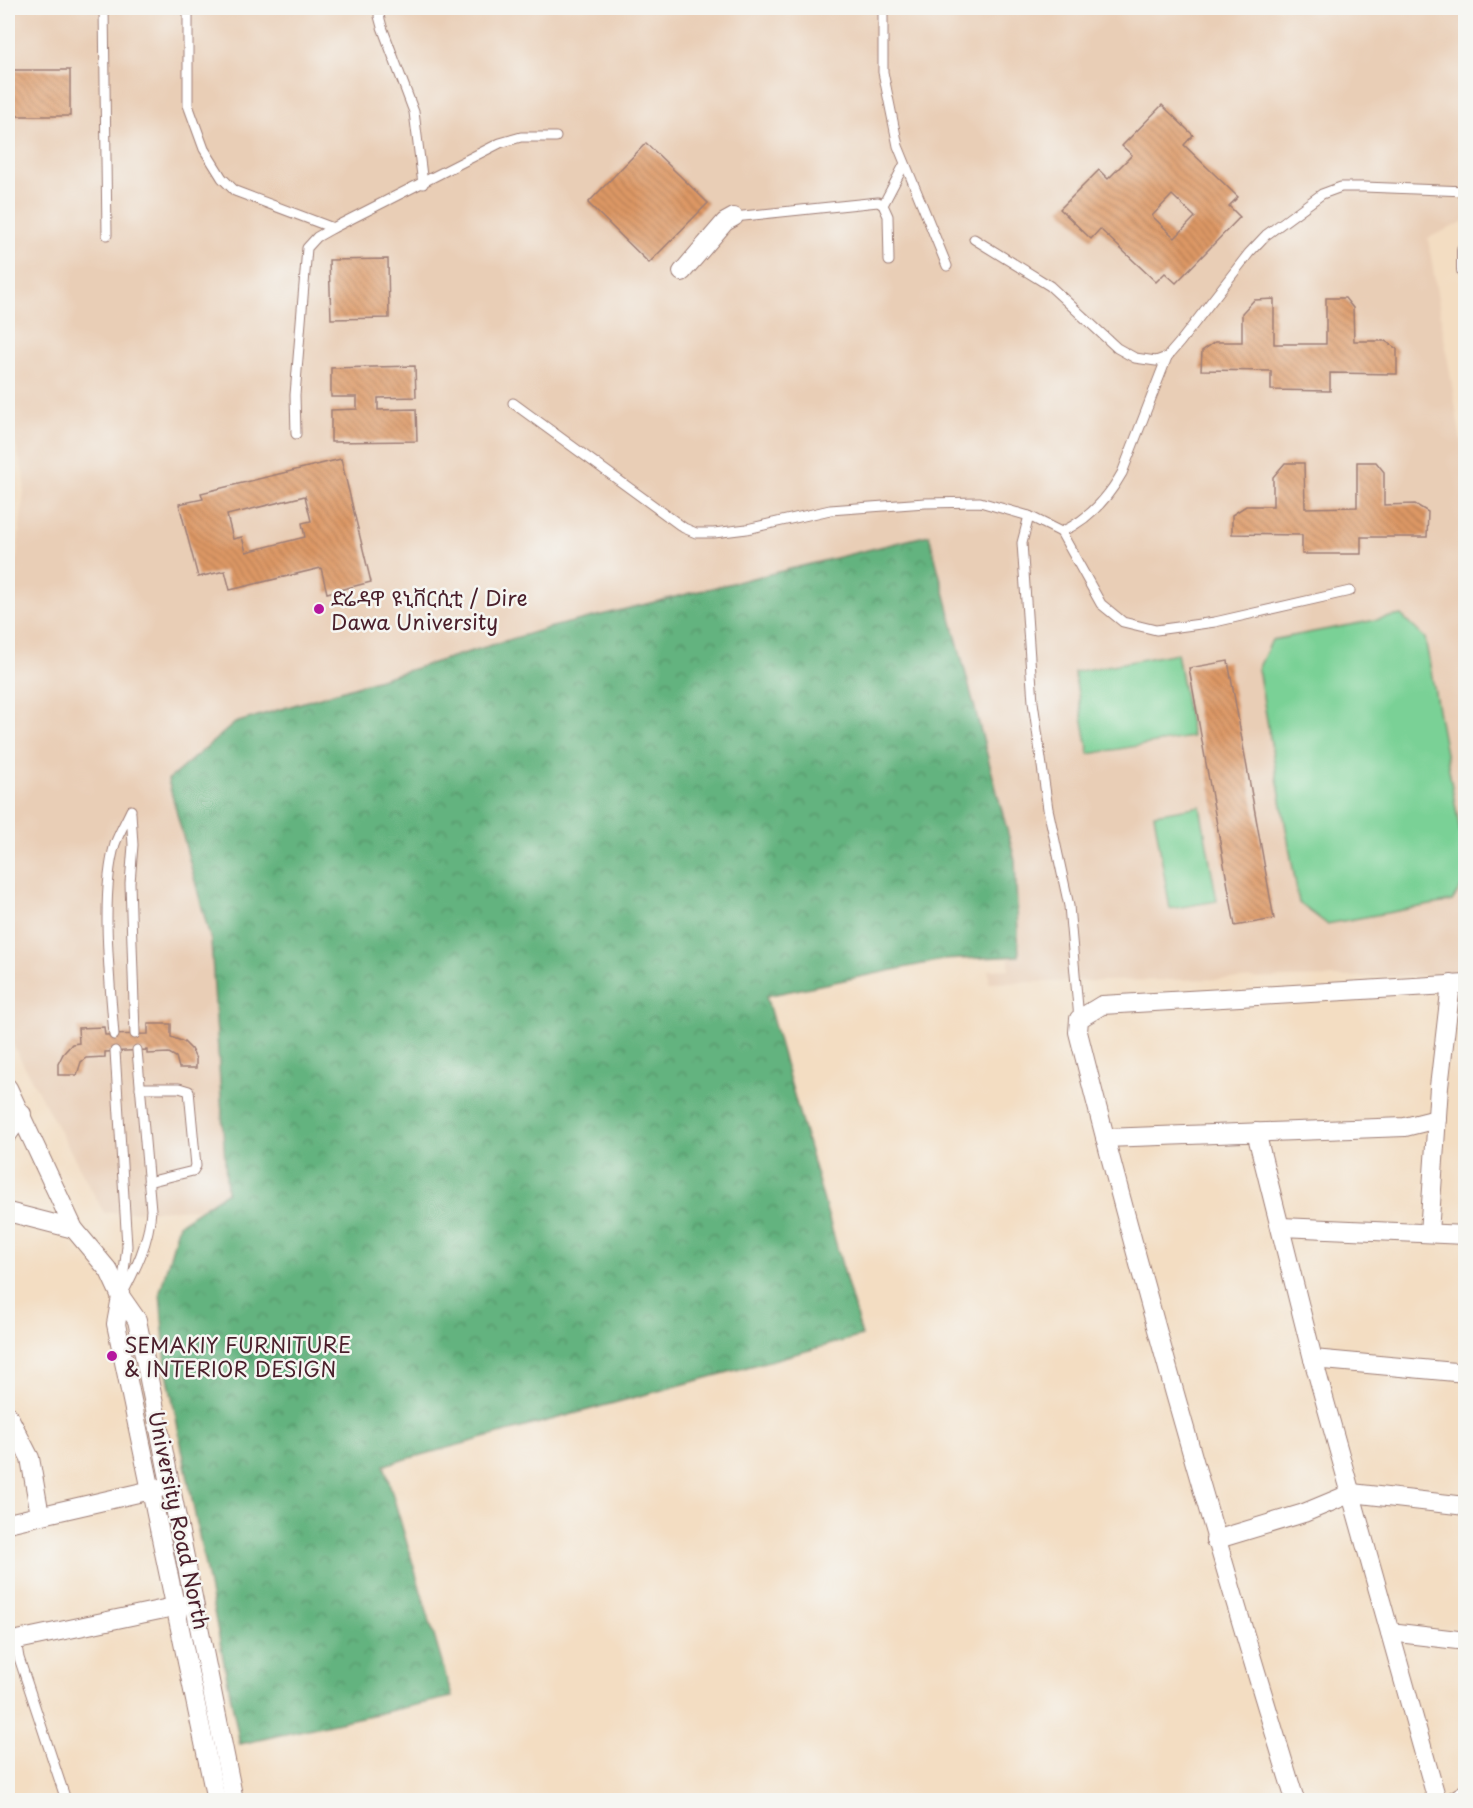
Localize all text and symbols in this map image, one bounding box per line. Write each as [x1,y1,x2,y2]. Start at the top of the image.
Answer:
place label: ድሬዳዋ ዩኒቨርሲቲ / Dire Dawa University [331,581,528,637]
marker: ድሬዳዋ ዩኒቨርሲቲ / Dire Dawa University [312,602,326,616]
place label: SEMAKIY FURNITURE & INTERIOR DESIGN [124,1328,351,1384]
marker: SEMAKIY FURNITURE & INTERIOR DESIGN [105,1349,119,1363]
street label: University Road North [141,1408,219,1632]

